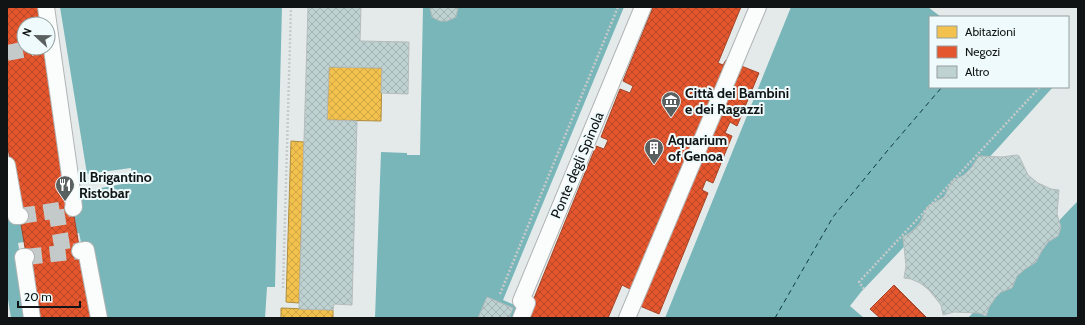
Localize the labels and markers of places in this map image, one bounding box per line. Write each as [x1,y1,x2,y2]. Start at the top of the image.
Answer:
place label: Città dei Bambini e dei Ragazzi [685,84,789,118]
museum icon: Città dei Bambini e dei Ragazzi [660,90,682,118]
place label: Aquarium of Genoa [668,131,727,165]
building icon: Aquarium of Genoa [643,137,665,165]
place label: Il Brigantino Ristobar [79,168,152,202]
restaurant icon: Il Brigantino Ristobar [54,174,76,202]

